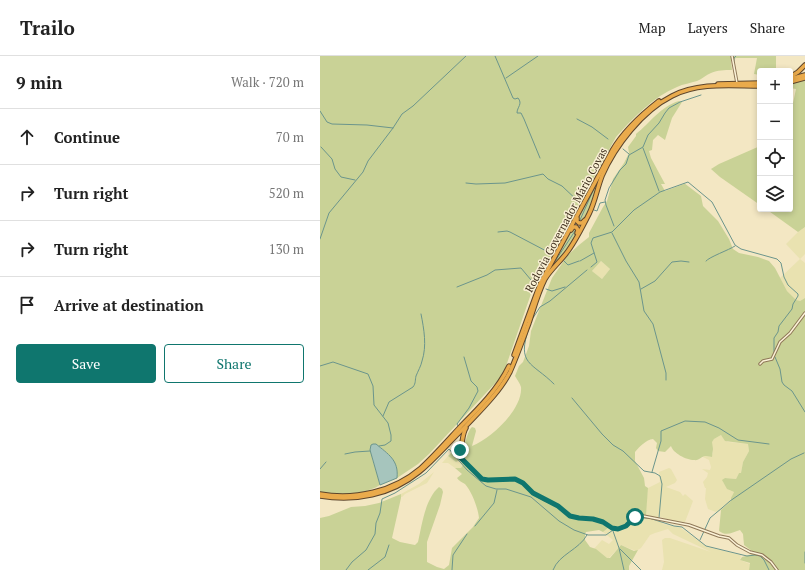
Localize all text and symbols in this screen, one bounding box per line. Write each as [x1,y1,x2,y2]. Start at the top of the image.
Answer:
text: Trailo [20,15,75,40]
text: Map [639,18,666,37]
text: Layers [688,18,728,37]
text: Share [750,18,785,37]
map controls [757,68,793,212]
button: + [757,68,793,104]
text: 9 min [16,71,63,94]
text: Walk · 720 m [231,73,304,91]
button: − [757,104,793,140]
icon: ahead [16,126,38,148]
text: Continue [54,127,120,147]
text: 70 m [276,128,304,146]
button: locate [757,140,793,176]
street label: Rodovia Governador Mário Covas [522,145,610,295]
button: layers [757,176,793,212]
icon: right [16,182,38,204]
text: Turn right [54,183,129,203]
text: 520 m [269,184,304,202]
icon: right [16,238,38,260]
text: Turn right [54,239,129,259]
text: 130 m [269,240,304,258]
icon: arrive [16,294,38,316]
text: Arrive at destination [54,295,204,315]
button: Save [16,344,156,383]
button: Share [164,344,304,383]
route end [451,441,469,459]
route start [626,508,644,526]

